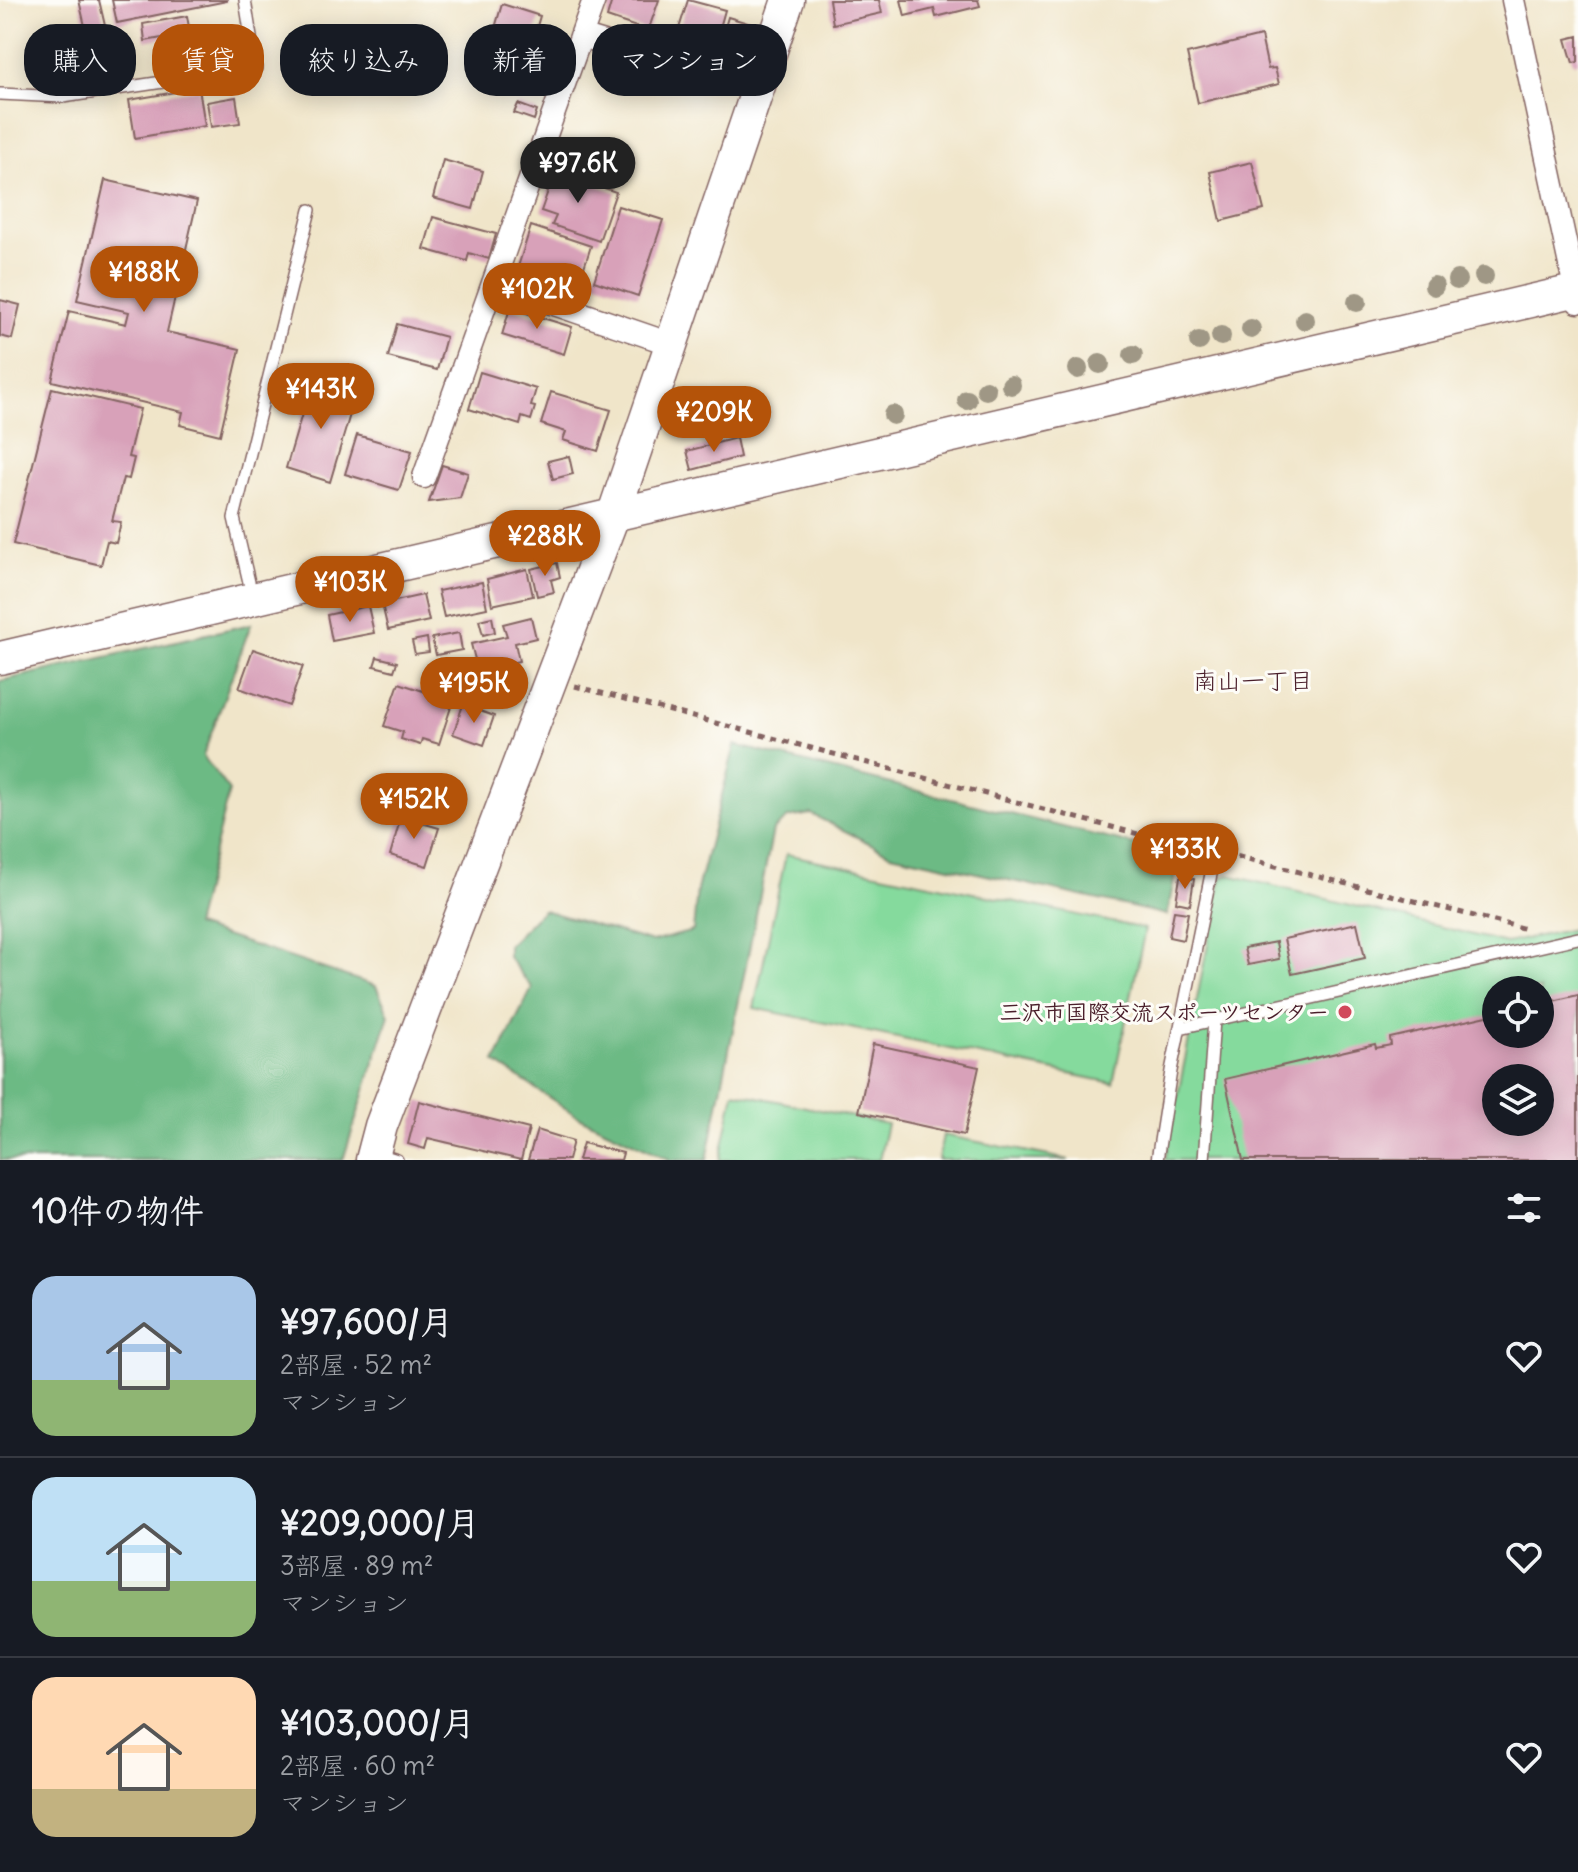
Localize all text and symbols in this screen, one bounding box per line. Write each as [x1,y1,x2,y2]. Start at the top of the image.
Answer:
chip: 購入 [24,24,136,96]
chip: 賃貸 [152,24,264,96]
chip: 絞り込み [280,24,448,96]
chip: 新着 [464,24,576,96]
chip: マンション [592,24,787,96]
pin: ¥97.6K [513,137,643,205]
text: ¥97.6K [538,146,618,179]
pin: ¥188K [88,246,200,314]
text: ¥188K [108,255,180,288]
pin: ¥102K [481,263,593,331]
text: ¥102K [501,272,573,305]
pin: ¥143K [265,363,377,431]
text: ¥143K [285,372,357,405]
pin: ¥209K [658,386,770,454]
text: ¥209K [675,395,753,428]
pin: ¥288K [489,510,601,578]
text: ¥288K [507,519,583,552]
pin: ¥103K [294,556,406,624]
text: ¥103K [313,565,387,598]
pin: ¥195K [418,657,530,725]
district label: 南山一丁目 [1193,665,1313,695]
text: ¥195K [438,666,510,699]
pin: ¥152K [358,773,470,841]
text: ¥152K [379,782,449,815]
pin: ¥133K [1129,823,1241,891]
text: ¥133K [1149,832,1221,865]
map controls [1482,976,1554,1136]
button: locate [1482,976,1554,1048]
place label: 三沢市国際交流スポーツセンター [999,998,1329,1026]
marker: 三沢市国際交流スポーツセンター [1336,1003,1354,1021]
button: layers [1482,1064,1554,1136]
icon: filters [1502,1186,1546,1230]
text: 10件の物件 [32,1189,204,1232]
text: ¥97,600/月 [280,1300,454,1343]
icon: home [96,1308,192,1404]
icon: heart [1502,1334,1546,1378]
text: 2部屋 · 52 m² [280,1348,432,1381]
text: マンション [280,1385,409,1418]
text: ¥209,000/月 [280,1501,480,1544]
icon: home [96,1509,192,1605]
icon: heart [1502,1535,1546,1579]
text: 3部屋 · 89 m² [280,1549,434,1582]
text: マンション [280,1586,409,1619]
text: ¥103,000/月 [280,1701,475,1744]
icon: home [96,1709,192,1805]
icon: heart [1502,1735,1546,1779]
text: 2部屋 · 60 m² [280,1749,435,1782]
text: マンション [280,1786,409,1819]

